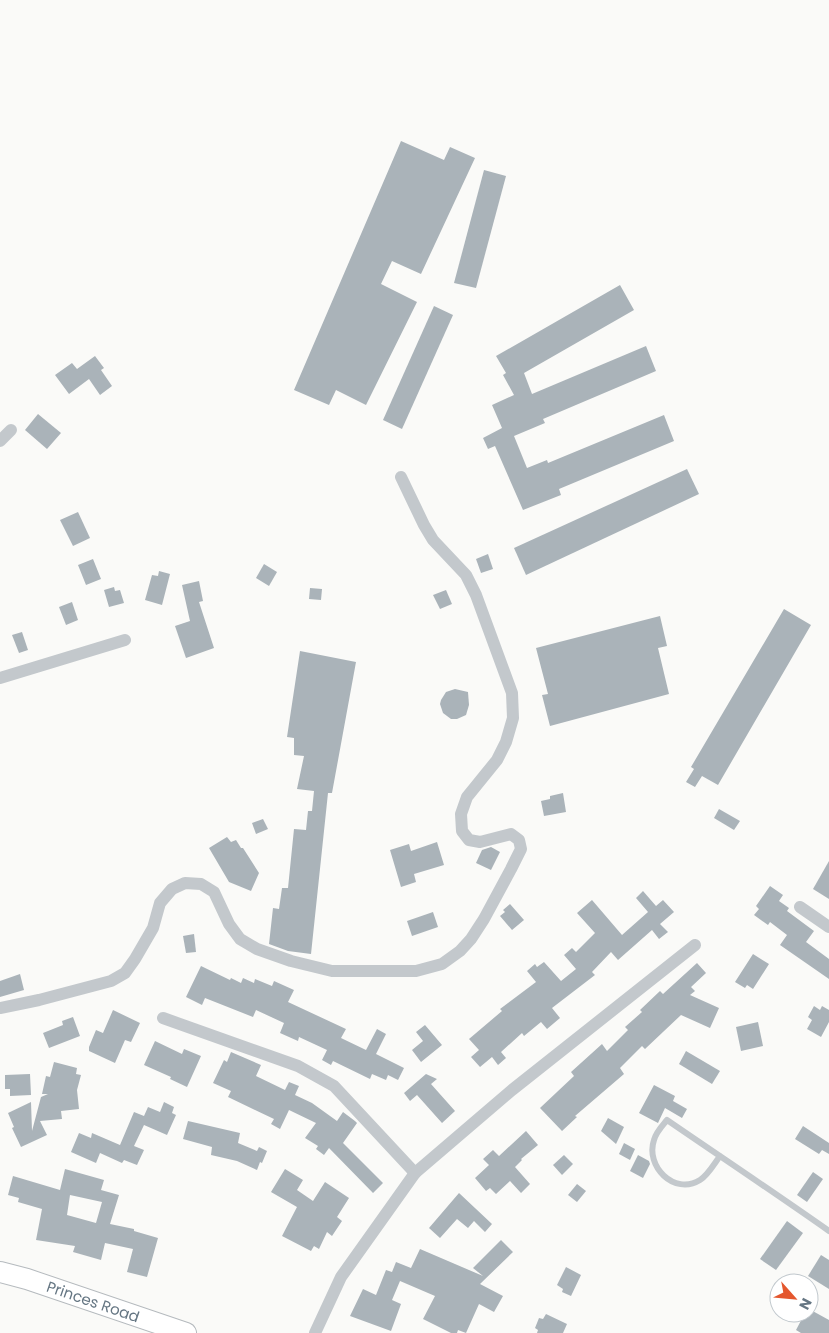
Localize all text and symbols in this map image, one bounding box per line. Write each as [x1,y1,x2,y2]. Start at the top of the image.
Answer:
north arrow [769,1273,819,1323]
street label: Princes Road [44,1276,142,1327]
text: N [794,1295,817,1313]

